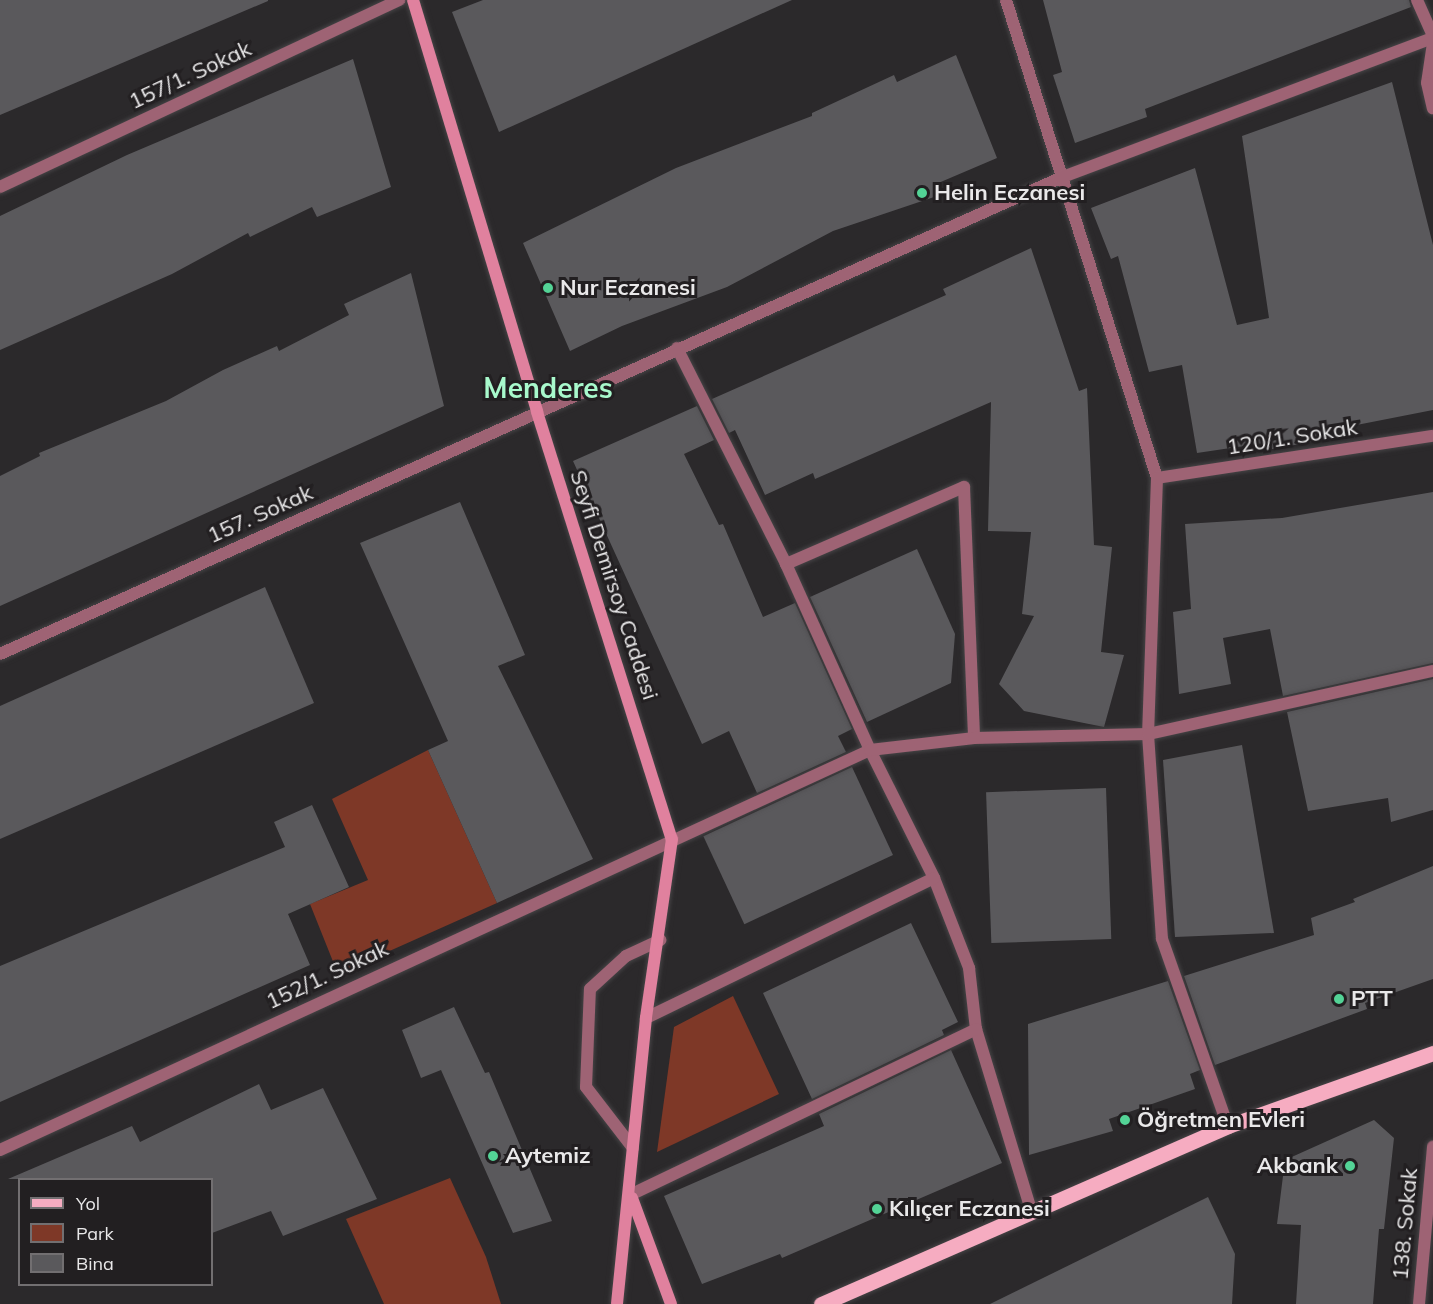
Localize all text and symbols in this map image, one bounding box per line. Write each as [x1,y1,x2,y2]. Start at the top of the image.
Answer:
street label: 157/1. Sokak [125,35,255,115]
place label: Helin Eczanesi [934,180,1085,206]
marker: Helin Eczanesi [915,186,929,200]
place label: Nur Eczanesi [560,275,696,301]
marker: Nur Eczanesi [541,281,555,295]
district label: Menderes [483,371,613,405]
street label: 120/1. Sokak [1225,414,1359,460]
street label: Seyfi Demirsoy Caddesi [564,467,664,703]
street label: 157. Sokak [203,479,317,549]
street label: 152/1. Sokak [262,935,392,1015]
place label: PTT [1351,986,1393,1012]
marker: PTT [1332,992,1346,1006]
place label: Öğretmen Evleri [1137,1107,1305,1133]
marker: Öğretmen Evleri [1118,1113,1132,1127]
place label: Aytemiz [505,1143,590,1169]
marker: Aytemiz [486,1149,500,1163]
place label: Akbank [1257,1153,1338,1179]
marker: Akbank [1343,1159,1357,1173]
street label: 138. Sokak [1387,1167,1423,1281]
legend [18,1178,213,1286]
text: Yol [76,1192,100,1215]
place label: Kılıçer Eczanesi [889,1196,1050,1222]
marker: Kılıçer Eczanesi [870,1202,884,1216]
text: Park [76,1222,114,1245]
text: Bina [76,1252,114,1275]

